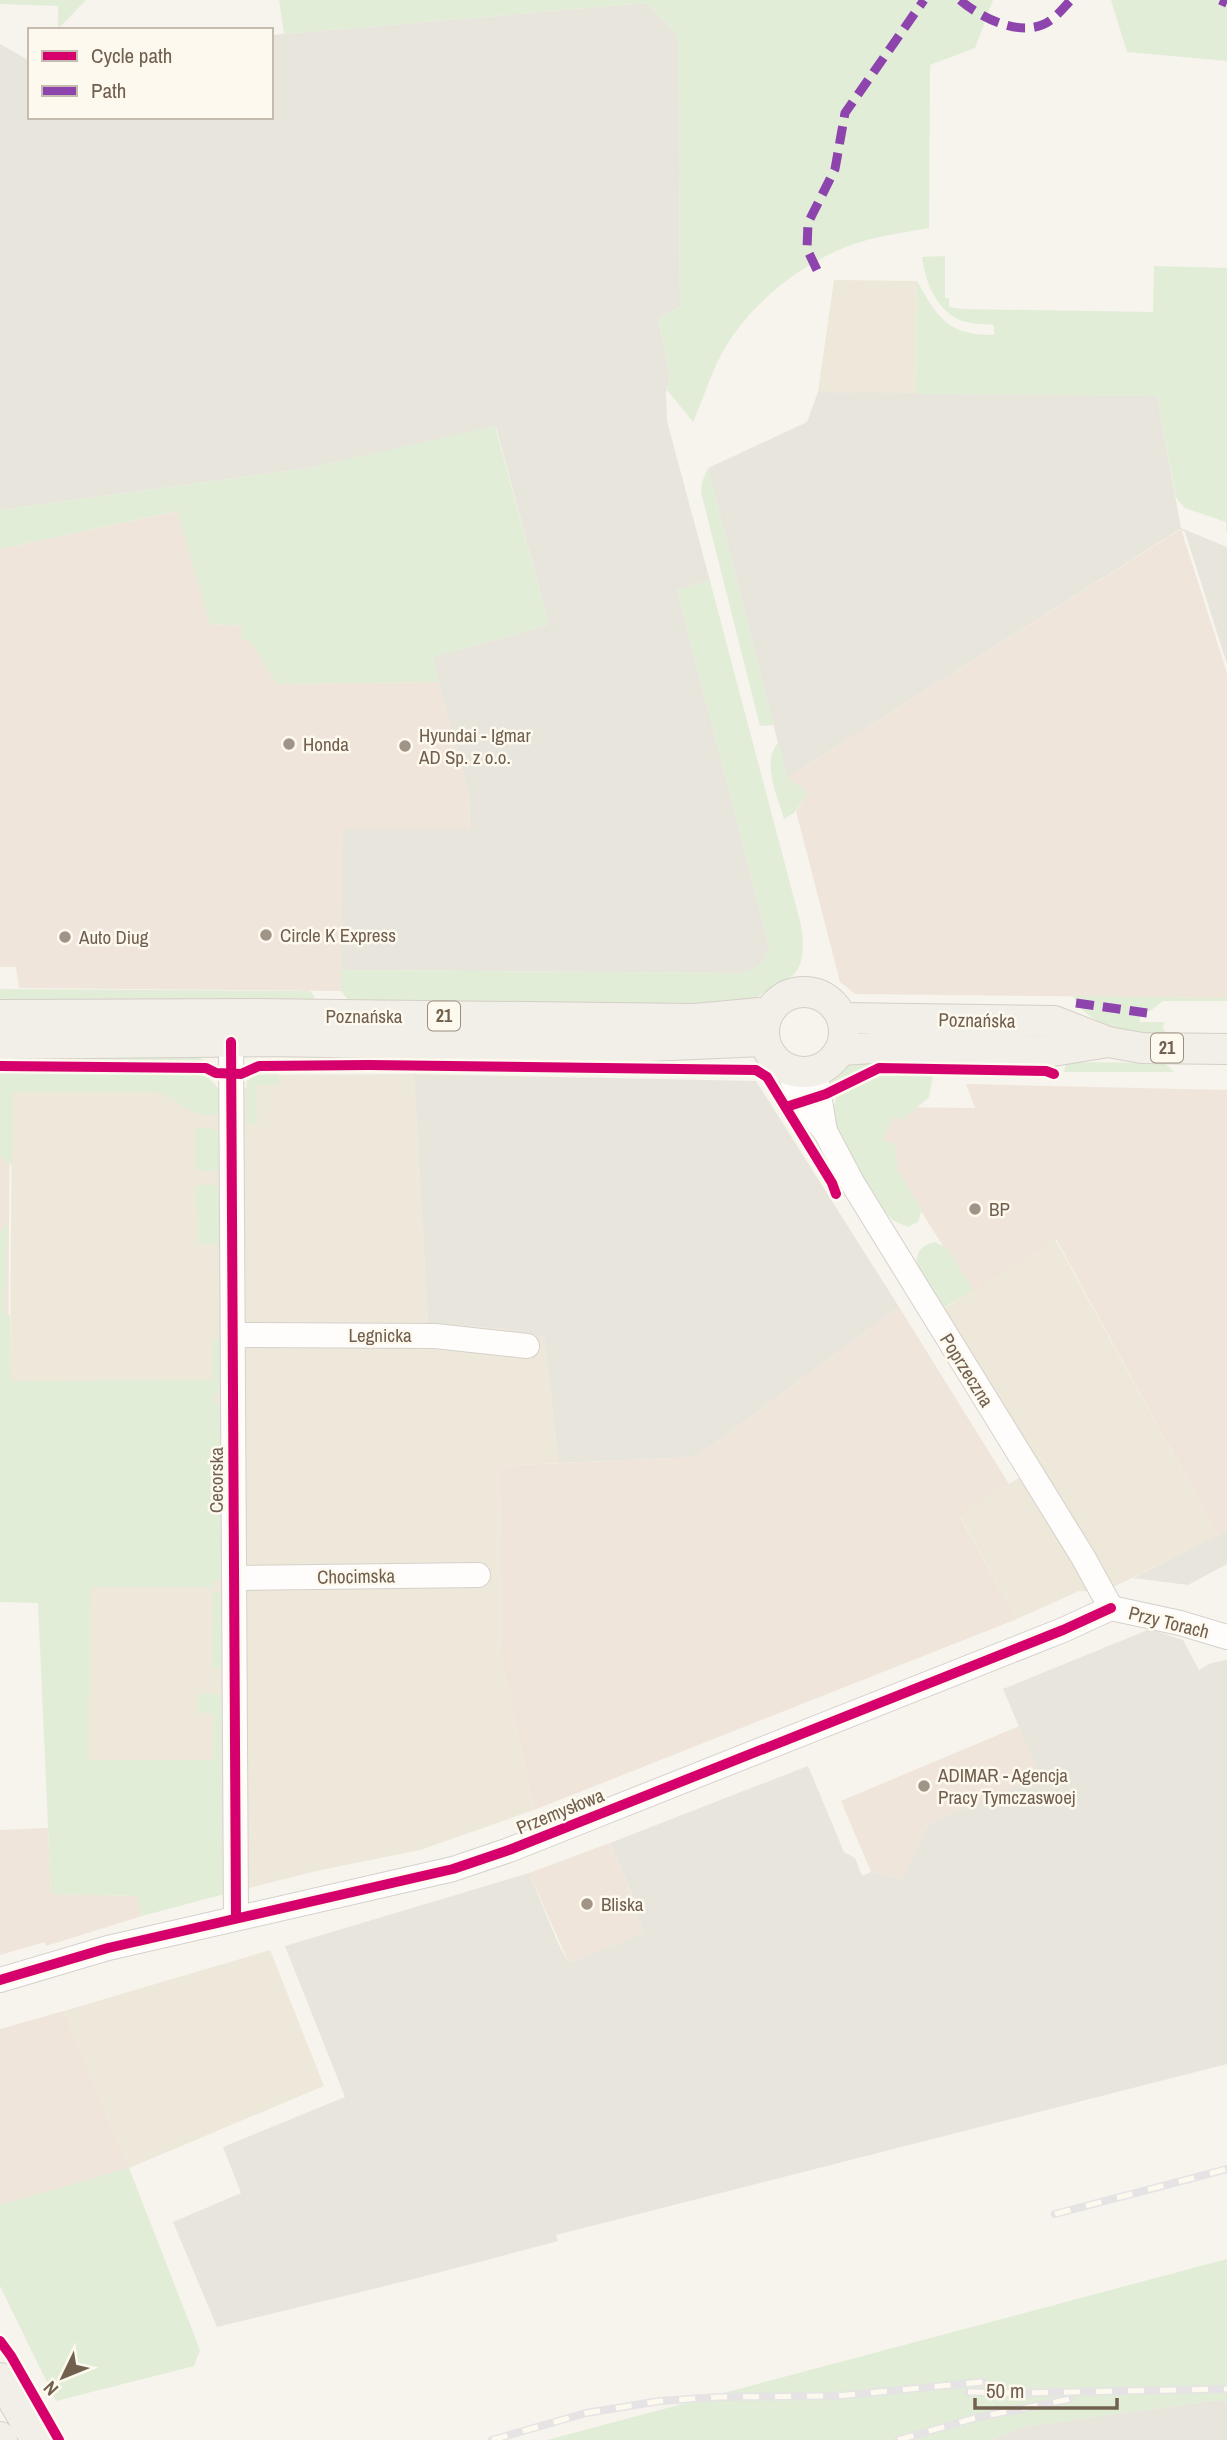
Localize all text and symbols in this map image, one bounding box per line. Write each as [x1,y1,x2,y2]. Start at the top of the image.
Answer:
legend [28,28,273,119]
text: Cycle path [91,41,172,70]
text: Path [91,76,126,105]
place label: Hyundai - Igmar AD Sp. z o.o. [418,722,532,770]
place label: Honda [303,731,349,757]
marker: Honda [281,736,297,752]
marker: Hyundai - Igmar AD Sp. z o.o. [397,738,413,754]
place label: Circle K Express [280,922,396,948]
place label: Auto Diug [78,924,149,950]
marker: Circle K Express [258,927,274,943]
marker: Auto Diug [57,929,73,945]
road number: 21 [428,1001,460,1030]
street label: Poznańska [325,1003,403,1029]
street label: Poznańska [938,1006,1016,1034]
road number: 21 [1151,1034,1183,1063]
place label: BP [989,1196,1010,1222]
marker: BP [967,1201,983,1217]
street label: Legnicka [348,1322,412,1348]
street label: Poprzeczna [934,1328,1000,1412]
street label: Cecorska [203,1447,229,1513]
street label: Chocimska [317,1562,396,1590]
street label: Przy Torach [1126,1599,1212,1645]
place label: ADIMAR - Agencja Pracy Tymczaswoej [937,1762,1075,1810]
marker: ADIMAR - Agencja Pracy Tymczaswoej [916,1778,932,1794]
street label: Przemysłowa [512,1781,608,1840]
place label: Bliska [601,1891,644,1917]
marker: Bliska [579,1896,595,1912]
north arrow [28,2342,98,2412]
scale bar [975,2366,1117,2410]
text: N [37,2376,64,2402]
text: 50 m [986,2376,1024,2405]

